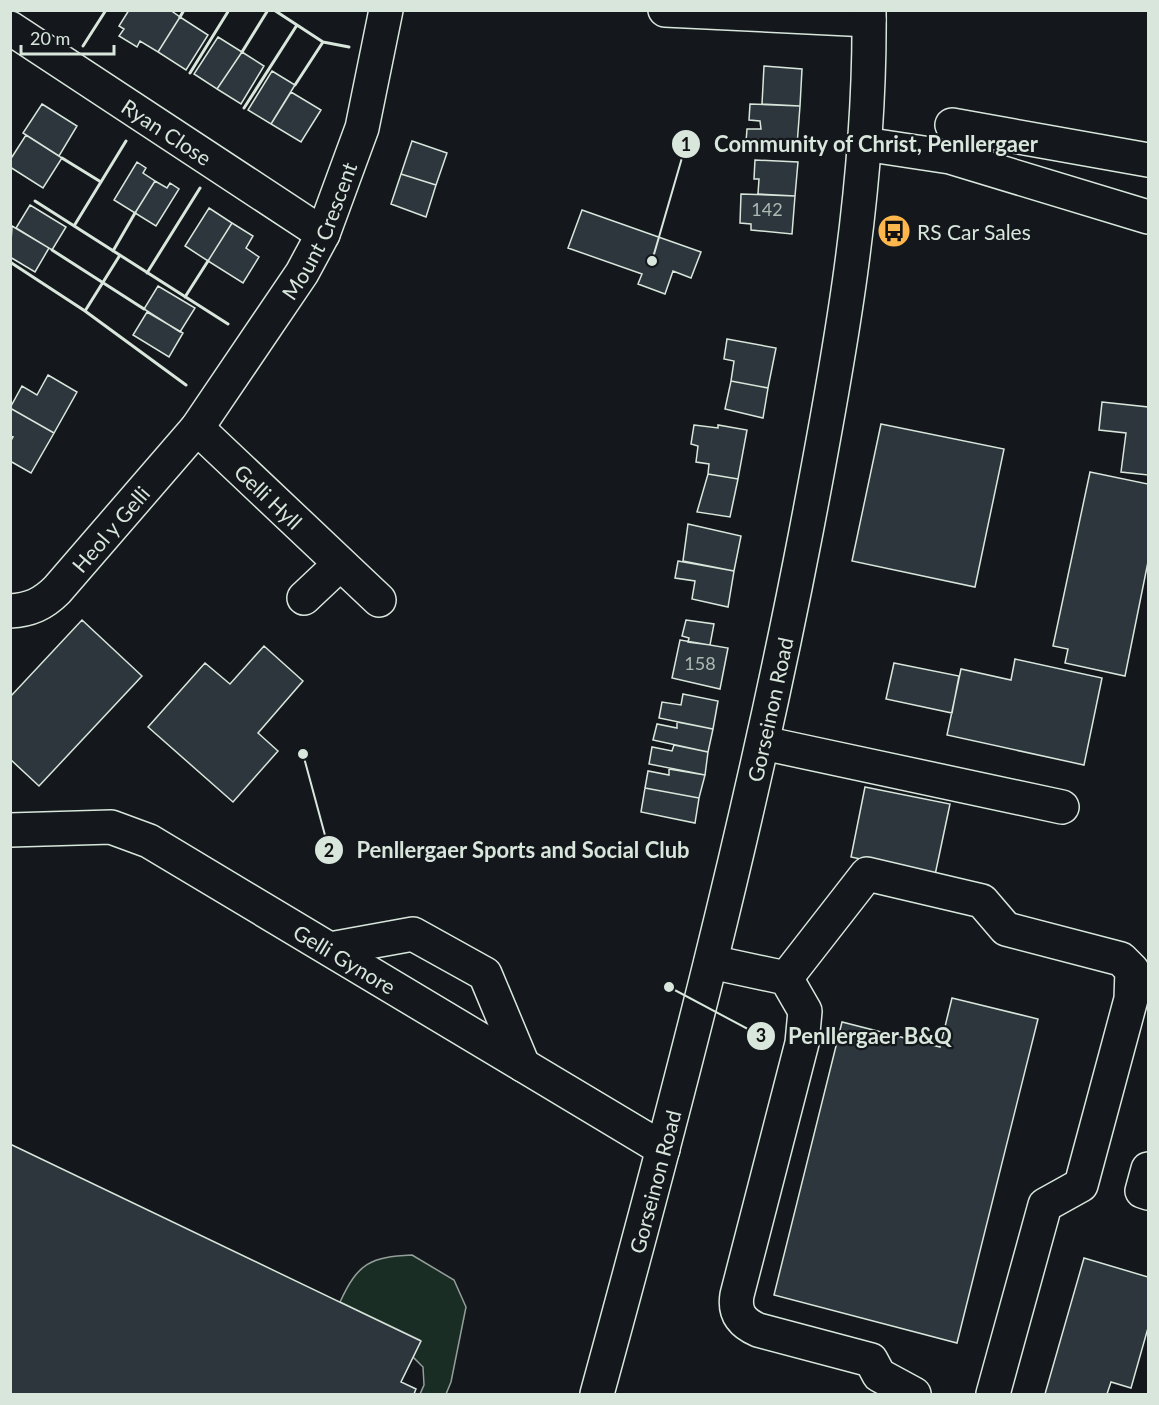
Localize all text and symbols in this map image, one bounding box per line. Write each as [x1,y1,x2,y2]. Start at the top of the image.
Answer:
scale bar [21,18,114,56]
text: 20 m [30,27,70,49]
street label: Ryan Close [118,93,217,170]
callout: Community of Christ, Penllergaer [671,124,1050,164]
text: Community of Christ, Penllergaer [714,130,1039,157]
text: 1 [681,133,691,155]
street label: Mount Crescent [276,158,361,304]
house number: 142 [751,198,783,220]
bus stop icon: RS Car Sales [876,213,912,249]
place label: RS Car Sales [917,219,1031,244]
street label: Gelli Hyll [230,458,308,534]
street label: Heol y Gelli [66,480,154,577]
street label: Gorseinon Road [741,635,797,784]
house number: 158 [684,652,716,674]
callout: Penllergaer Sports and Social Club [314,830,702,870]
text: Penllergaer Sports and Social Club [356,836,690,863]
text: 2 [324,839,334,861]
street label: Gelli Gynore [289,918,400,999]
callout: Penllergaer B&Q [746,1016,964,1056]
text: Penllergaer B&Q [788,1022,952,1049]
text: 3 [756,1024,766,1046]
street label: Gorseinon Road [623,1107,685,1256]

